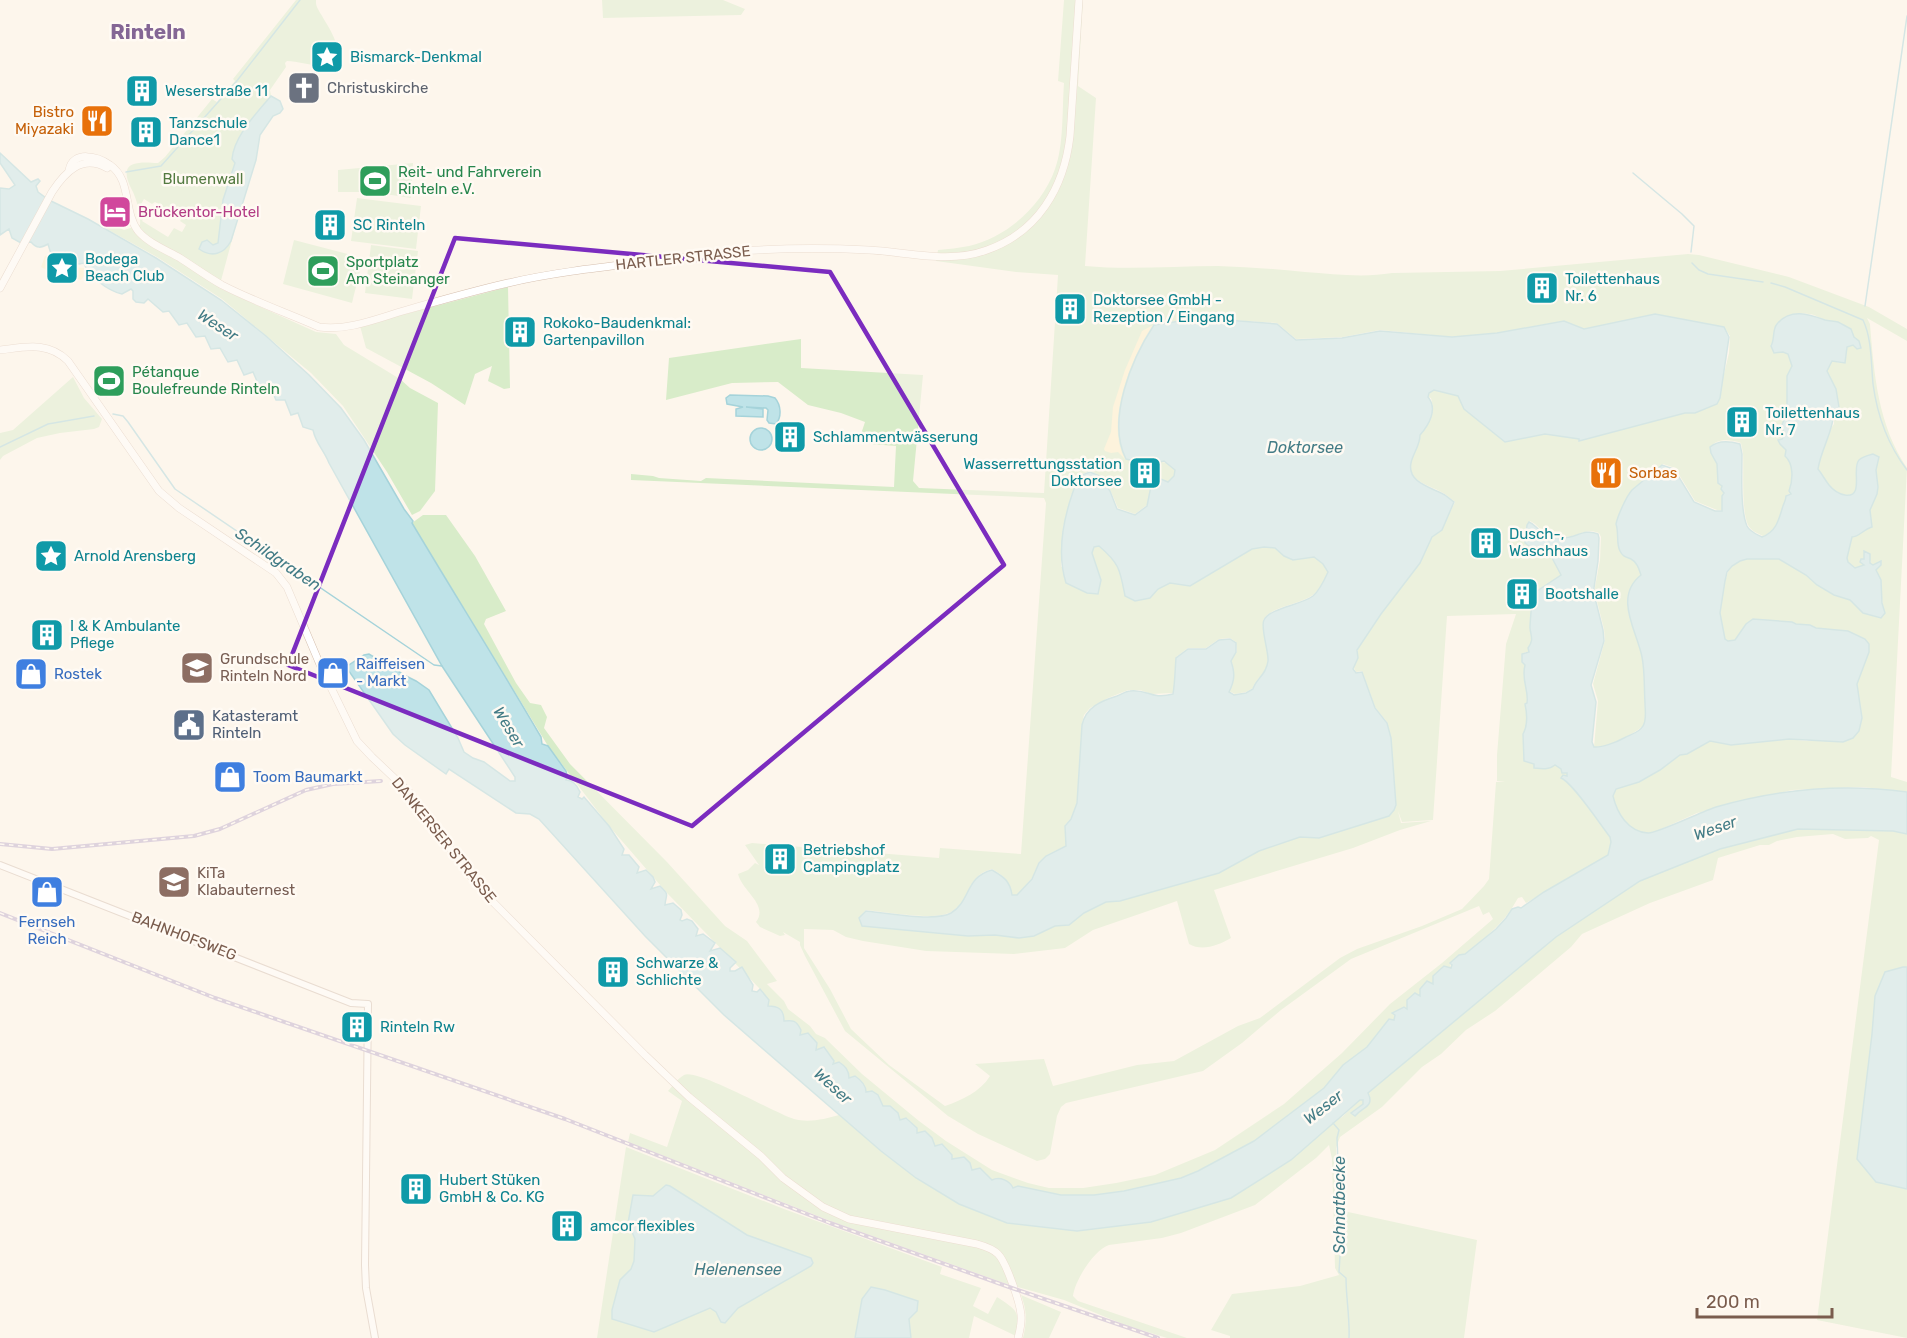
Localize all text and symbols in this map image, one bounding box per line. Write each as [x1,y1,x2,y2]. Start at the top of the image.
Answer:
district label: Rinteln [110,19,186,44]
place icon: Bismarck-Denkmal [309,39,345,75]
place label: Bismarck-Denkmal [350,48,482,66]
church icon: Christuskirche [286,70,322,106]
building icon: Weserstraße 11 [124,73,160,109]
place label: Christuskirche [327,79,428,97]
place label: Weserstraße 11 [165,82,268,100]
place label: Bistro Miyazaki [15,103,74,138]
restaurant icon: Bistro Miyazaki [79,103,115,139]
building icon: Tanzschule Dance1 [128,114,164,150]
place label: Tanzschule Dance1 [169,114,247,149]
sports icon: Reit- und Fahrverein Rinteln e.V. [357,163,393,199]
place label: Reit- und Fahrverein Rinteln e.V. [398,163,542,198]
park label: Blumenwall [163,170,243,188]
hotel icon: Brückentor-Hotel [97,194,133,230]
place label: Brückentor-Hotel [138,203,260,221]
building icon: SC Rinteln [312,207,348,243]
place label: SC Rinteln [353,216,425,234]
street label: HARTLER STRASSE [615,242,751,274]
place icon: Bodega Beach Club [44,250,80,286]
place label: Bodega Beach Club [85,250,164,285]
sports icon: Sportplatz Am Steinanger [305,253,341,289]
place label: Sportplatz Am Steinanger [346,253,450,288]
building icon: Toilettenhaus Nr. 6 [1524,270,1560,306]
place label: Toilettenhaus Nr. 6 [1565,270,1660,305]
building icon: Doktorsee GmbH - Rezeption / Eingang [1052,291,1088,327]
place label: Doktorsee GmbH - Rezeption / Eingang [1093,291,1235,326]
water label: Weser [194,305,243,346]
building icon: Rokoko-Baudenkmal: Gartenpavillon [502,314,538,350]
place label: Rokoko-Baudenkmal: Gartenpavillon [543,314,691,349]
sports icon: Pétanque Boulefreunde Rinteln [91,363,127,399]
place label: Pétanque Boulefreunde Rinteln [132,363,280,398]
building icon: Toilettenhaus Nr. 7 [1724,404,1760,440]
place label: Toilettenhaus Nr. 7 [1765,404,1860,439]
building icon: Schlammentwässerung [772,419,808,455]
place label: Schlammentwässerung [813,428,978,446]
water label: Doktorsee [1267,438,1343,457]
place label: Wasserrettungsstation Doktorsee [963,455,1122,490]
building icon: Wasserrettungsstation Doktorsee [1127,455,1163,491]
restaurant icon: Sorbas [1588,455,1624,491]
place label: Sorbas [1629,464,1678,482]
water label: Schildgraben [232,523,324,595]
building icon: Dusch-, Waschhaus [1468,525,1504,561]
place label: Dusch-, Waschhaus [1509,525,1588,560]
place icon: Arnold Arensberg [33,538,69,574]
place label: Arnold Arensberg [74,547,196,565]
building icon: Bootshalle [1504,576,1540,612]
place label: Bootshalle [1545,585,1619,603]
building icon: I & K Ambulante Pflege [29,617,65,653]
place label: I & K Ambulante Pflege [70,617,181,652]
school or university icon: Grundschule Rinteln Nord [179,650,215,686]
place label: Grundschule Rinteln Nord [220,650,309,685]
shop icon: Raiffeisen - Markt [315,655,351,691]
place label: Raiffeisen - Markt [356,655,425,690]
shop icon: Rostek [13,656,49,692]
place label: Rostek [54,665,102,683]
water label: Weser [489,703,529,752]
public building icon: Katasteramt Rinteln [171,707,207,743]
place label: Katasteramt Rinteln [212,707,298,742]
shop icon: Toom Baumarkt [212,759,248,795]
place label: Toom Baumarkt [253,768,363,786]
street label: DANKERSER STRASSE [388,774,500,906]
water label: Weser [1691,811,1740,844]
building icon: Betriebshof Campingplatz [762,841,798,877]
place label: Betriebshof Campingplatz [803,841,900,876]
school or university icon: KiTa Klabauternest [156,864,192,900]
place label: KiTa Klabauternest [197,864,295,899]
shop icon: Fernseh Reich [29,874,65,910]
street label: BAHNHOFSWEG [129,908,239,964]
place label: Fernseh Reich [19,913,75,948]
building icon: Schwarze & Schlichte [595,954,631,990]
place label: Schwarze & Schlichte [636,954,719,989]
building icon: Rinteln Rw [339,1009,375,1045]
place label: Rinteln Rw [380,1018,455,1036]
water label: Weser [810,1064,857,1109]
water label: Weser [1300,1085,1347,1128]
water label: Schnatbecke [1330,1156,1349,1254]
building icon: Hubert Stüken GmbH & Co. KG [398,1171,434,1207]
place label: Hubert Stüken GmbH & Co. KG [439,1171,545,1206]
building icon: amcor flexibles [549,1208,585,1244]
place label: amcor flexibles [590,1217,695,1235]
water label: Helenensee [694,1260,782,1279]
scale bar [1697,1281,1832,1319]
text: 200 m [1706,1291,1760,1313]

